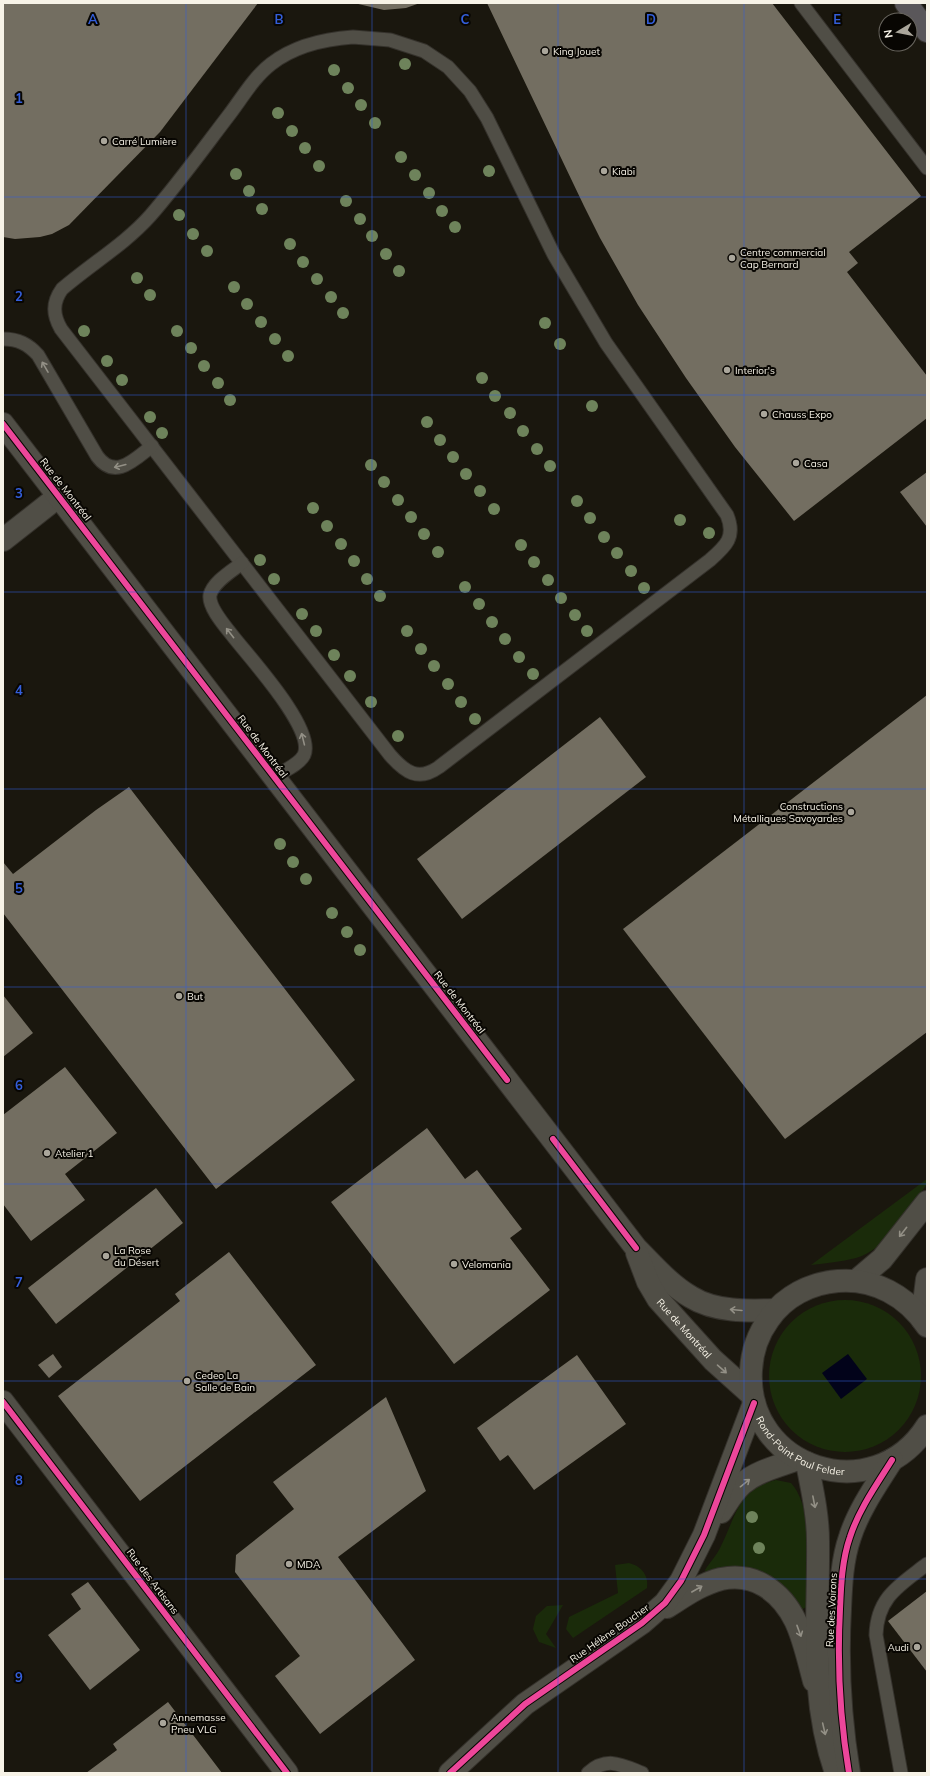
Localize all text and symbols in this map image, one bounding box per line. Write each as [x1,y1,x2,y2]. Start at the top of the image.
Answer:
text: A [88,11,98,27]
text: B [275,11,284,27]
text: C [461,11,470,27]
text: D [646,11,656,27]
text: E [833,11,841,27]
north arrow [878,12,918,52]
text: N [881,28,896,39]
place label: King Jouet [553,45,600,58]
marker: King Jouet [540,46,550,56]
text: 1 [15,90,23,106]
place label: Carré Lumière [112,135,177,148]
marker: Carré Lumière [99,136,109,146]
place label: Kiabi [612,165,635,178]
marker: Kiabi [599,166,609,176]
place label: Centre commercial Cap Bernard [740,246,826,271]
marker: Centre commercial Cap Bernard [727,253,737,263]
text: 2 [15,288,23,304]
one-way arrow [41,361,49,373]
place label: Interior's [735,364,775,377]
marker: Interior's [722,365,732,375]
place label: Chauss Expo [772,408,832,421]
marker: Chauss Expo [759,409,769,419]
street label: Rue de Montréal [37,455,94,523]
place label: Casa [804,457,828,470]
marker: Casa [791,458,801,468]
one-way arrow [113,463,126,470]
text: 3 [15,485,23,501]
one-way arrow [226,627,235,638]
text: 4 [15,682,23,698]
street label: Rue de Montréal [235,712,291,780]
one-way arrow [299,733,306,746]
place label: Constructions Métalliques Savoyardes [733,800,843,825]
marker: Constructions Métalliques Savoyardes [846,807,856,817]
text: 5 [15,880,23,896]
street label: Rue de Montréal [431,968,488,1036]
place label: But [187,990,204,1003]
marker: But [174,991,184,1001]
text: 6 [15,1077,23,1093]
place label: Atelier 1 [55,1147,94,1160]
marker: Atelier 1 [42,1148,52,1158]
one-way arrow [899,1227,907,1238]
place label: La Rose du Désert [114,1244,160,1269]
marker: La Rose du Désert [101,1251,111,1261]
place label: Velomania [462,1258,511,1271]
marker: Velomania [449,1259,459,1269]
text: 7 [15,1274,23,1290]
street label: Rue de Montréal [654,1296,714,1361]
one-way arrow [730,1306,743,1313]
one-way arrow [717,1364,727,1373]
place label: Cedeo La Salle de Bain [195,1369,255,1394]
marker: Cedeo La Salle de Bain [182,1376,192,1386]
street label: Rond-Point Paul Felder [753,1414,845,1478]
text: 8 [15,1472,23,1488]
one-way arrow [739,1478,750,1487]
one-way arrow [810,1495,818,1508]
street label: Rue des Artisans [124,1546,181,1617]
place label: MDA [297,1558,321,1571]
marker: MDA [284,1559,294,1569]
street label: Rue des Voirons [823,1573,840,1647]
one-way arrow [691,1585,703,1593]
street label: Rue Hélène Boucher [567,1601,652,1666]
one-way arrow [796,1625,804,1637]
place label: Audi [888,1641,909,1654]
marker: Audi [912,1642,922,1652]
text: 9 [15,1669,23,1685]
place label: Annemasse Pneu VLG [171,1711,226,1736]
marker: Annemasse Pneu VLG [158,1718,168,1728]
one-way arrow [820,1722,828,1735]

